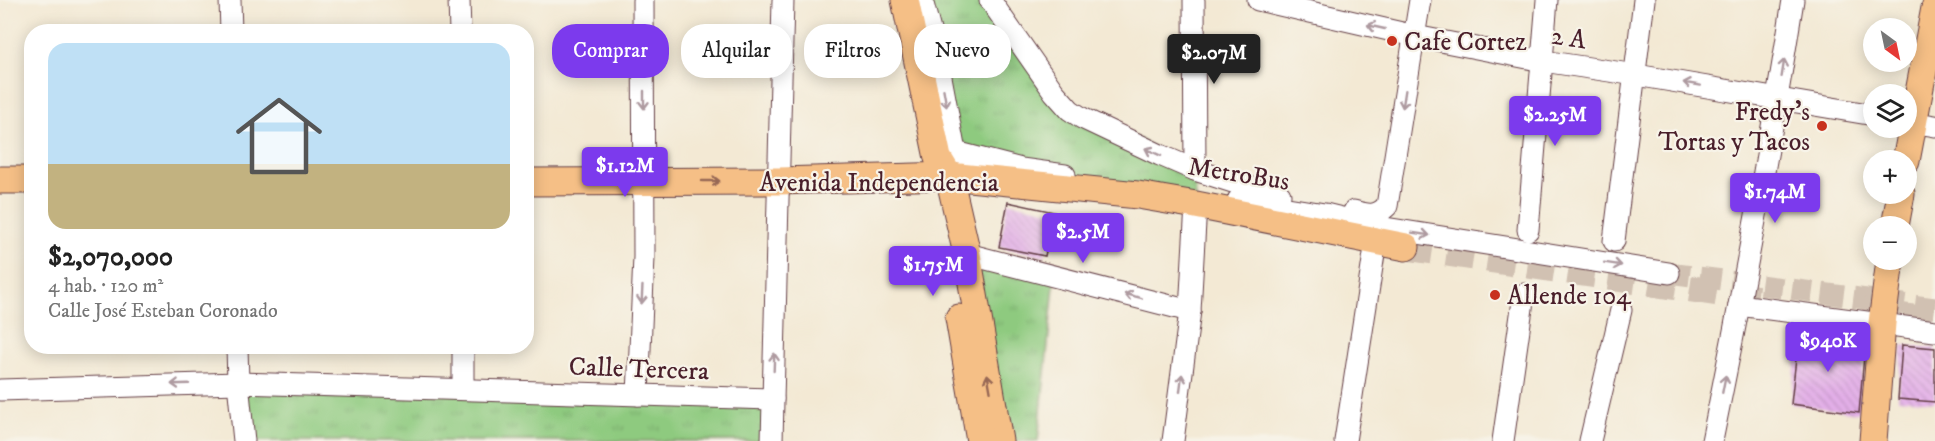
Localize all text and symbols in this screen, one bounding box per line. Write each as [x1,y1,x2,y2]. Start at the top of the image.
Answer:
north arrow [1863,18,1917,72]
map controls [1863,18,1917,270]
street label: 2 A [1549,19,1589,58]
one-way arrow [1367,21,1386,33]
chip: Comprar [552,24,669,78]
chip: Alquilar [681,24,792,78]
chip: Filtros [804,24,902,78]
chip: Nuevo [914,24,1011,78]
place label: Cafe Cortez [1404,26,1527,59]
pin: $2.07M [1165,34,1263,85]
marker: Cafe Cortez [1385,34,1399,48]
text: $2.07M [1181,41,1247,66]
one-way arrow [1777,59,1788,79]
one-way arrow [1682,78,1702,89]
icon: home [225,82,333,190]
button: layers [1863,84,1917,138]
one-way arrow [940,88,951,107]
one-way arrow [1399,89,1410,109]
one-way arrow [638,90,650,110]
pin: $2.25M [1506,96,1604,147]
place label: Fredy's Tortas y Tacos [1658,96,1810,159]
text: $2.25M [1523,103,1587,128]
marker: Fredy's Tortas y Tacos [1815,119,1829,133]
one-way arrow [1144,146,1162,157]
pin: $1.12M [576,147,674,198]
street label: MetroBus [1186,150,1292,199]
button: + [1863,150,1917,204]
text: $1.12M [596,154,654,179]
street label: Avenida Independencia [759,167,999,200]
pin: $1.74M [1726,173,1824,224]
one-way arrow [700,175,720,187]
text: $1.74M [1744,180,1806,205]
pin: $2.5M [1041,213,1125,264]
button: − [1863,216,1917,270]
text: $2.5M [1056,220,1110,245]
one-way arrow [1410,229,1430,240]
text: $2,070,000 [48,241,173,274]
pin: $1.75M [884,246,982,297]
text: $1.75M [903,253,963,278]
one-way arrow [1603,259,1623,270]
text: 4 hab. · 120 m² [48,274,163,299]
place label: Allende 104 [1507,280,1632,313]
one-way arrow [636,285,647,305]
marker: Allende 104 [1488,288,1502,302]
one-way arrow [1124,290,1143,302]
text: Calle José Esteban Coronado [48,299,278,324]
pin: $940K [1786,322,1870,373]
text: $940K [1799,329,1857,354]
street label: Calle Tercera [568,351,710,388]
one-way arrow [769,352,780,372]
one-way arrow [983,374,994,394]
one-way arrow [1175,374,1186,393]
one-way arrow [1719,374,1730,394]
one-way arrow [170,379,190,390]

